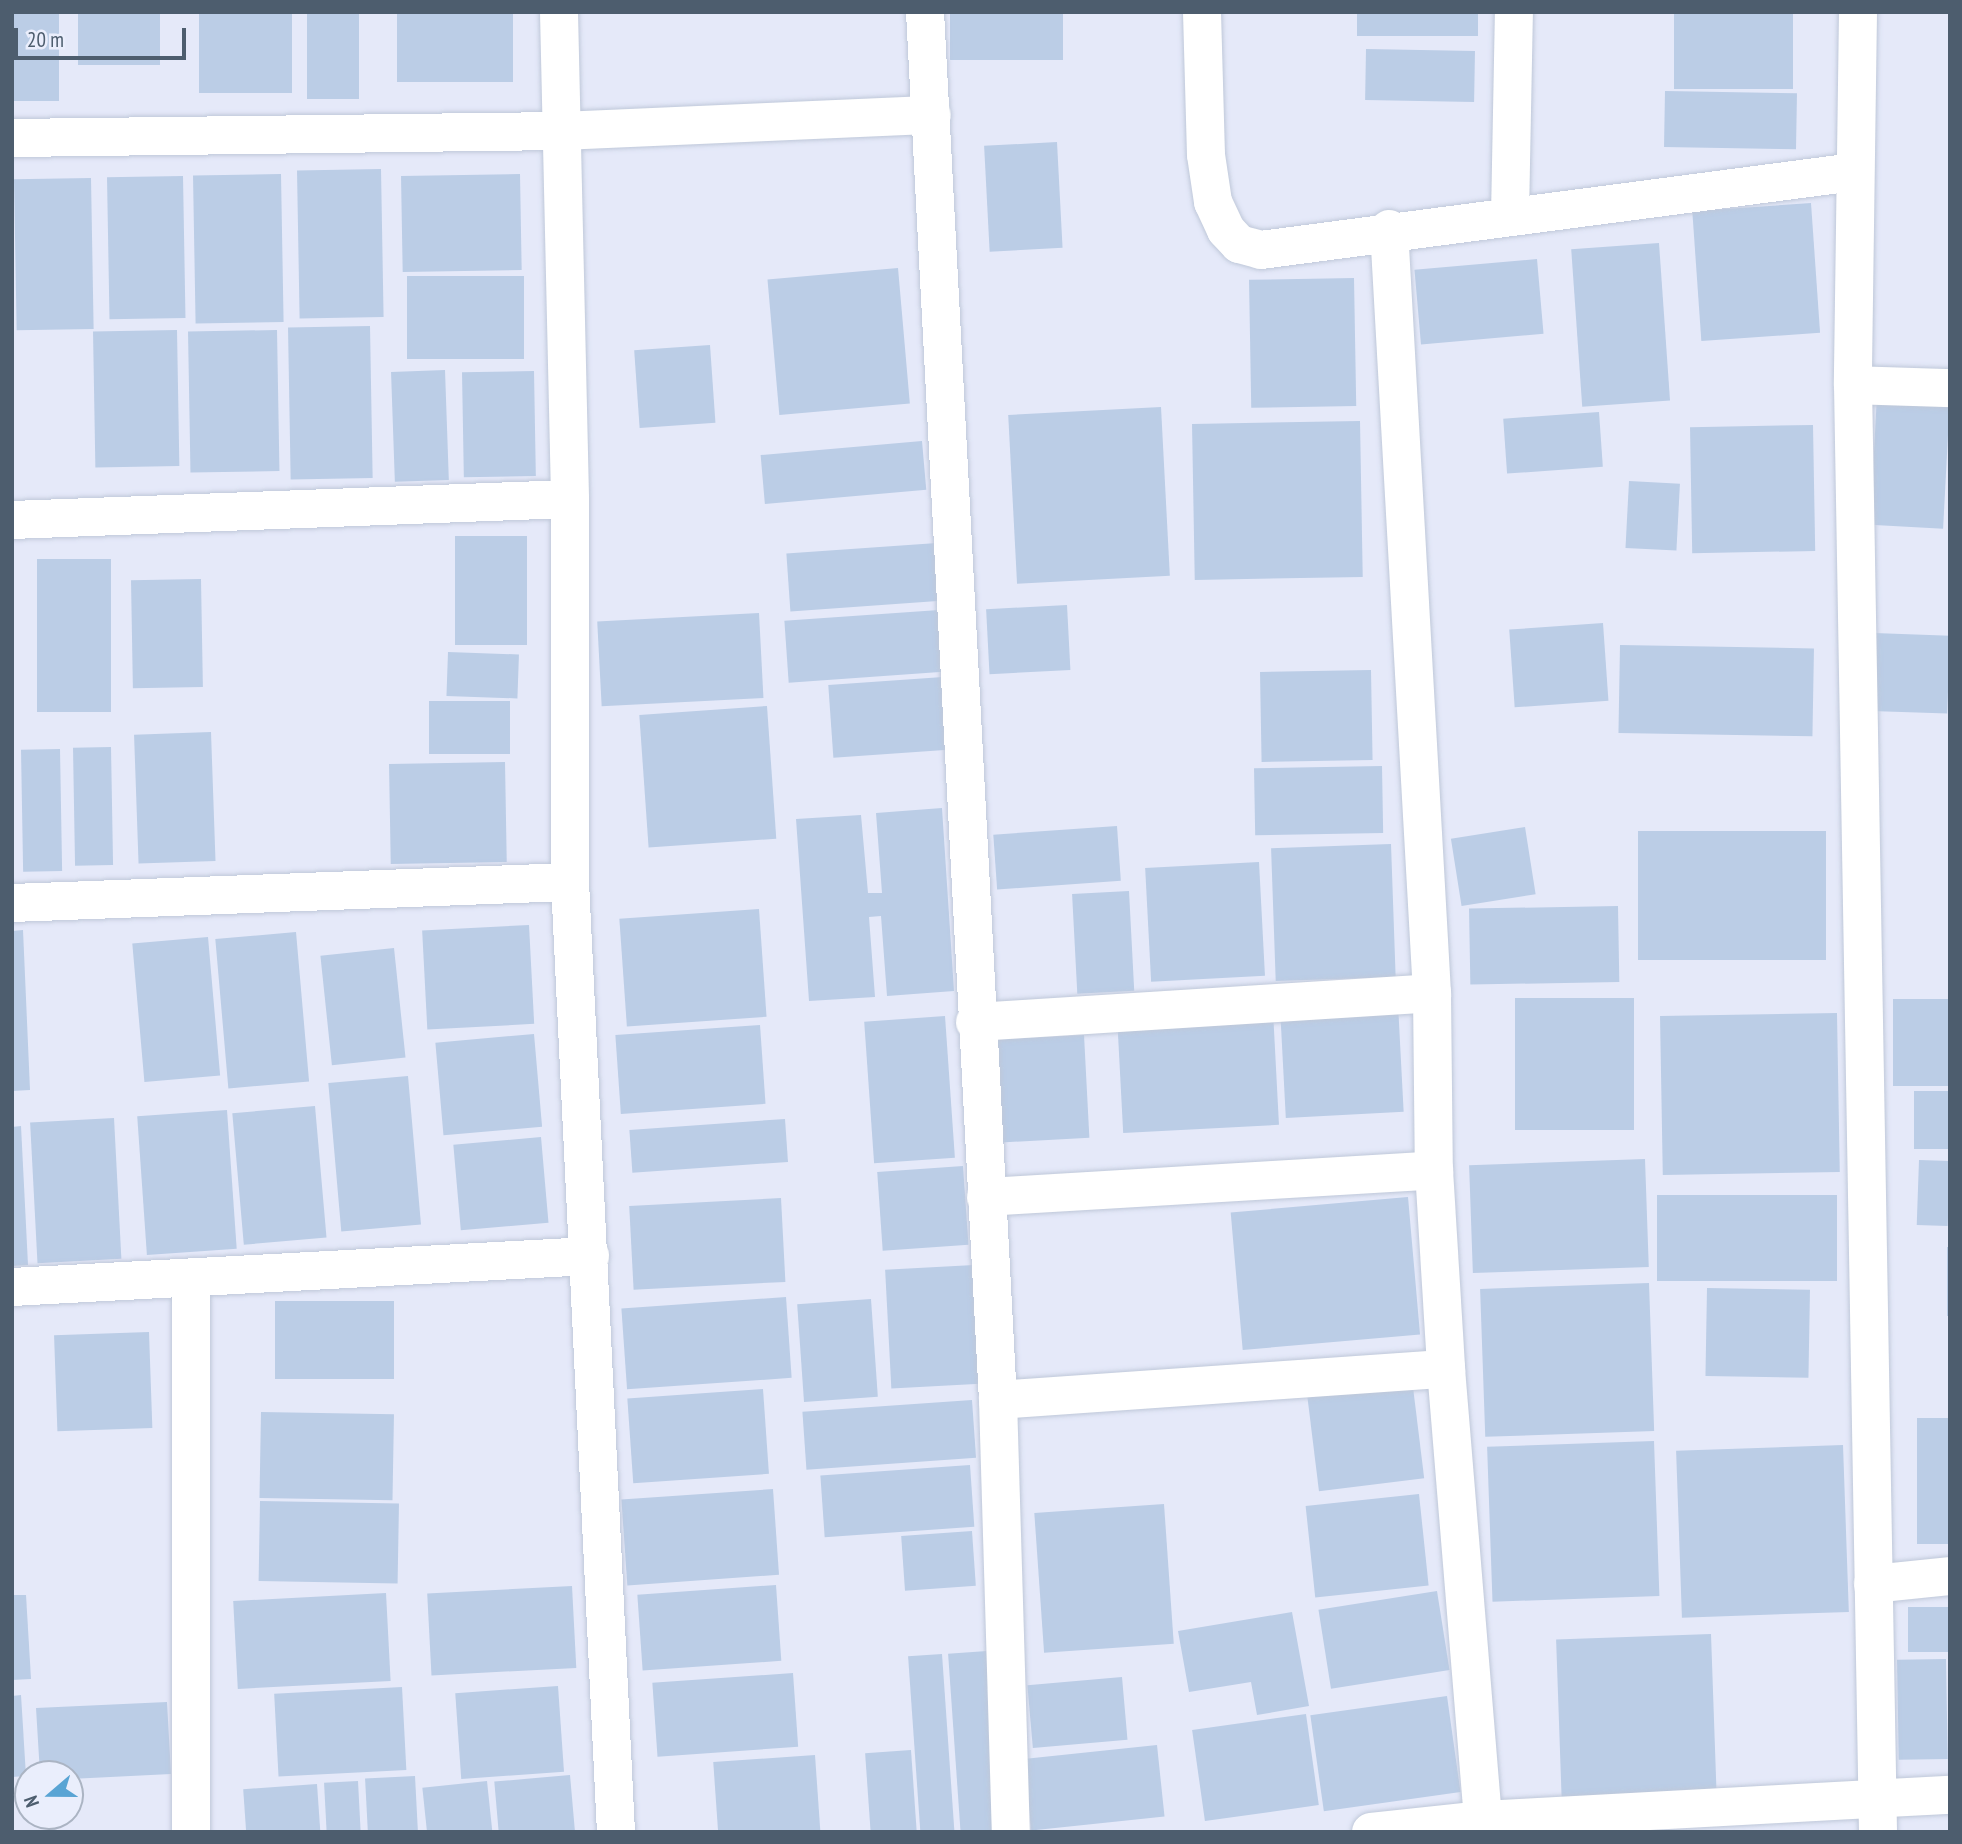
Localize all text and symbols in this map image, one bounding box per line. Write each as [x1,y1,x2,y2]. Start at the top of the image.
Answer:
scale bar [18,14,189,58]
text: 20 m [27,26,64,53]
north arrow [14,1760,84,1830]
text: N [18,1793,44,1810]

